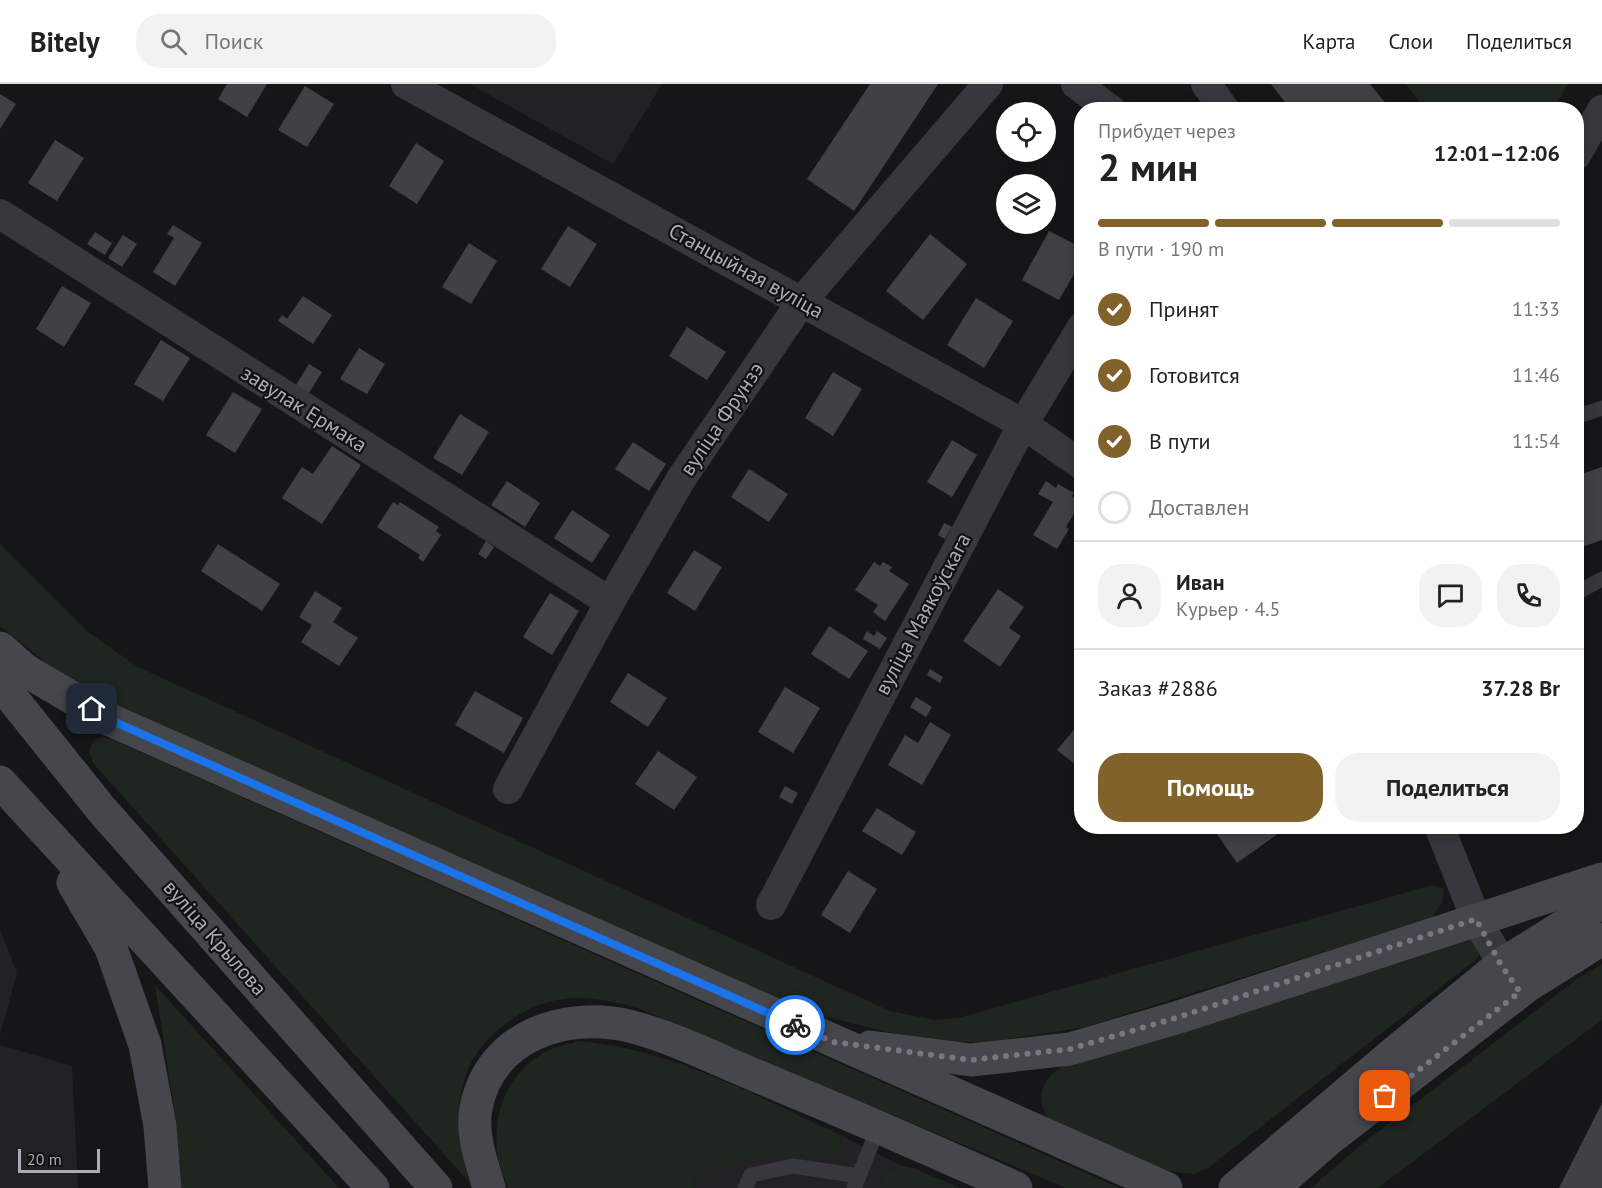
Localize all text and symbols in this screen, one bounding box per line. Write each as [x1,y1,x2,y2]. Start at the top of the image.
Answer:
search box [136,14,556,68]
text: Bitely [30,23,100,60]
icon: search [157,25,190,58]
text: Поиск [205,27,263,55]
text: Карта [1302,28,1355,55]
text: Слои [1388,28,1433,55]
text: Поделиться [1466,28,1572,55]
map controls [996,102,1056,234]
button: locate [996,102,1056,162]
text: Прибудет через [1098,118,1236,144]
text: 12:01–12:06 [1434,139,1560,167]
text: 2 мин [1098,141,1198,192]
button: layers [996,174,1056,234]
street label: Станцыйная вуліца [664,217,828,324]
text: В пути · 190 m [1098,236,1224,262]
icon: check [1098,293,1131,326]
text: Принят [1149,295,1219,323]
text: 11:33 [1512,296,1560,322]
street label: вуліца Фрунзэ [674,357,770,481]
street label: завулак Ермака [236,359,372,458]
icon: check [1098,359,1131,392]
text: Готовится [1149,361,1240,389]
text: 11:46 [1512,362,1560,388]
icon: check [1098,425,1131,458]
text: В пути [1149,427,1211,455]
text: 11:54 [1512,428,1560,454]
text: Доставлен [1149,493,1249,521]
street label: вуліца Маякоўскага [869,528,977,699]
button: person [1098,564,1161,627]
button: chat [1419,564,1482,627]
button: phone [1497,564,1560,627]
text: Иван [1176,568,1225,596]
text: Курьер · 4.5 [1176,596,1280,622]
text: Заказ #2886 [1098,674,1218,702]
text: 37.28 Br [1481,674,1560,702]
pin [66,683,117,734]
icon: home [75,692,108,725]
button: Помощь [1098,753,1323,822]
button: Поделиться [1335,753,1560,822]
street label: вуліца Крылова [158,874,273,1001]
courier [765,995,825,1055]
icon: bike [779,1009,812,1042]
pin [1359,1070,1410,1121]
icon: bag [1368,1079,1401,1112]
scale bar [18,1146,100,1174]
text: 20 m [27,1149,62,1169]

